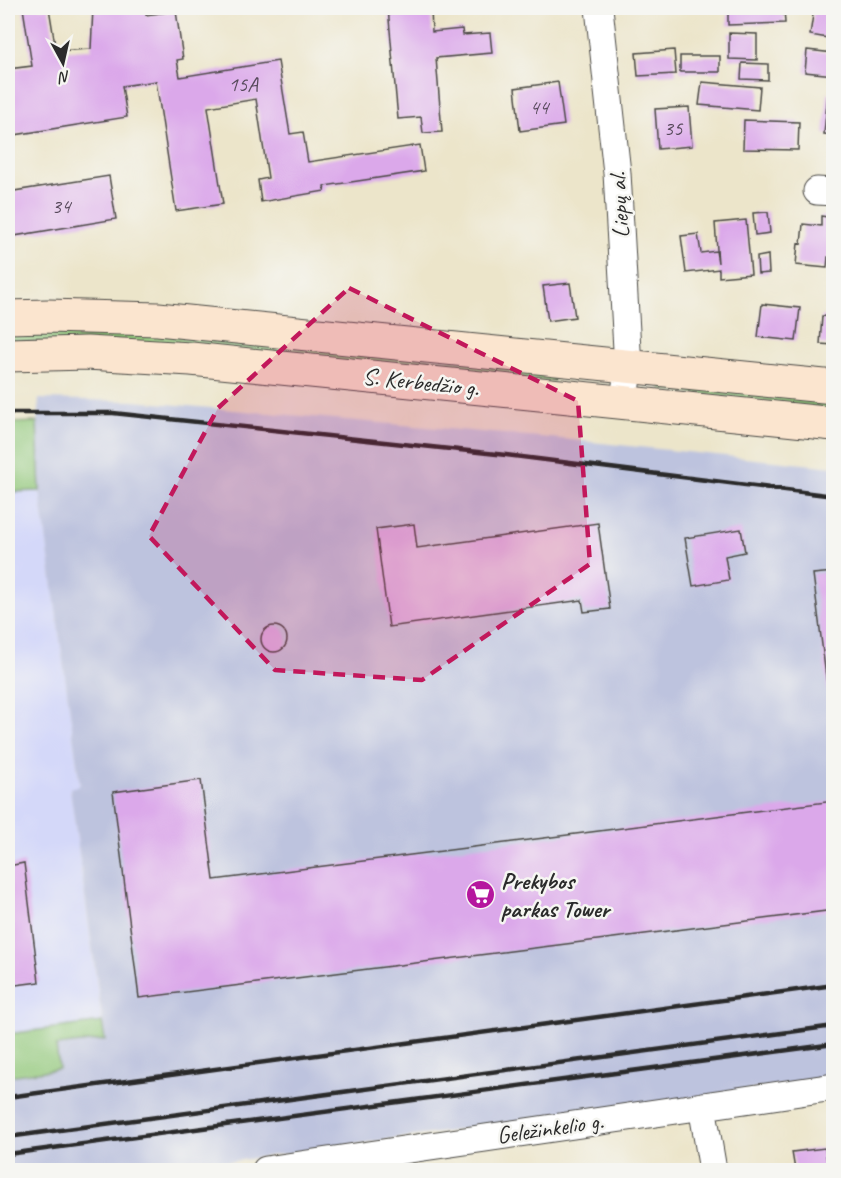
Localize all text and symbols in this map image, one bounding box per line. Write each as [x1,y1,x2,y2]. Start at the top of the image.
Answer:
north arrow [33,33,93,93]
text: N [56,66,71,88]
house number: 15A [228,71,259,97]
house number: 44 [530,94,551,120]
house number: 35 [664,115,684,141]
street label: Liepų al. [602,171,636,239]
house number: 34 [52,193,73,219]
street label: S. Kerbedžio g. [361,361,481,403]
place label: Prekybos parkas Tower [501,866,612,924]
supermarket icon: Prekybos parkas Tower [464,879,496,911]
street label: Geležinkelio g. [495,1106,605,1150]

